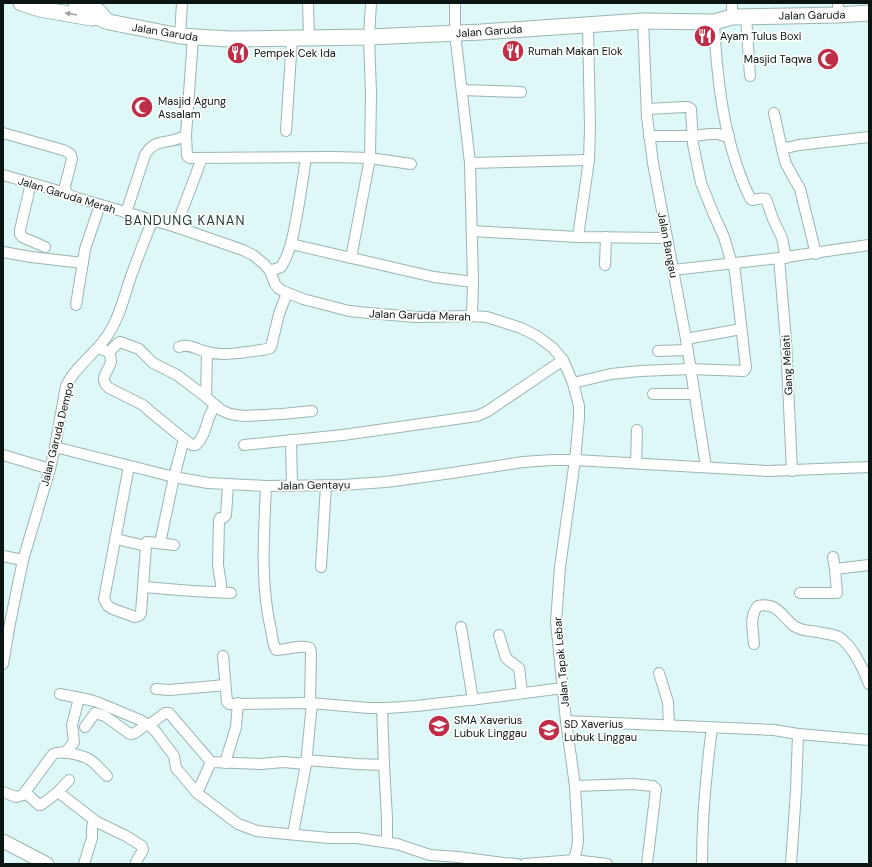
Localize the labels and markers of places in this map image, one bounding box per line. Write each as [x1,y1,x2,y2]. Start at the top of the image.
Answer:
restaurant icon: Ayam Tulus Boxi [692,23,718,49]
place label: Ayam Tulus Boxi [720,29,801,43]
restaurant icon: Rumah Makan Elok [500,38,526,64]
restaurant icon: Pempek Cek Ida [225,40,251,66]
place label: Rumah Makan Elok [528,44,623,58]
place label: Pempek Cek Ida [254,46,336,60]
mosque icon: Masjid Taqwa [815,46,841,72]
place label: Masjid Taqwa [744,52,812,66]
mosque icon: Masjid Agung Assalam [129,94,155,120]
place label: Masjid Agung Assalam [158,94,226,121]
school or university icon: SMA Xaverius Lubuk Linggau [426,713,452,739]
place label: SMA Xaverius Lubuk Linggau [454,713,527,740]
school or university icon: SD Xaverius Lubuk Linggau [536,717,562,743]
place label: SD Xaverius Lubuk Linggau [564,717,637,744]

